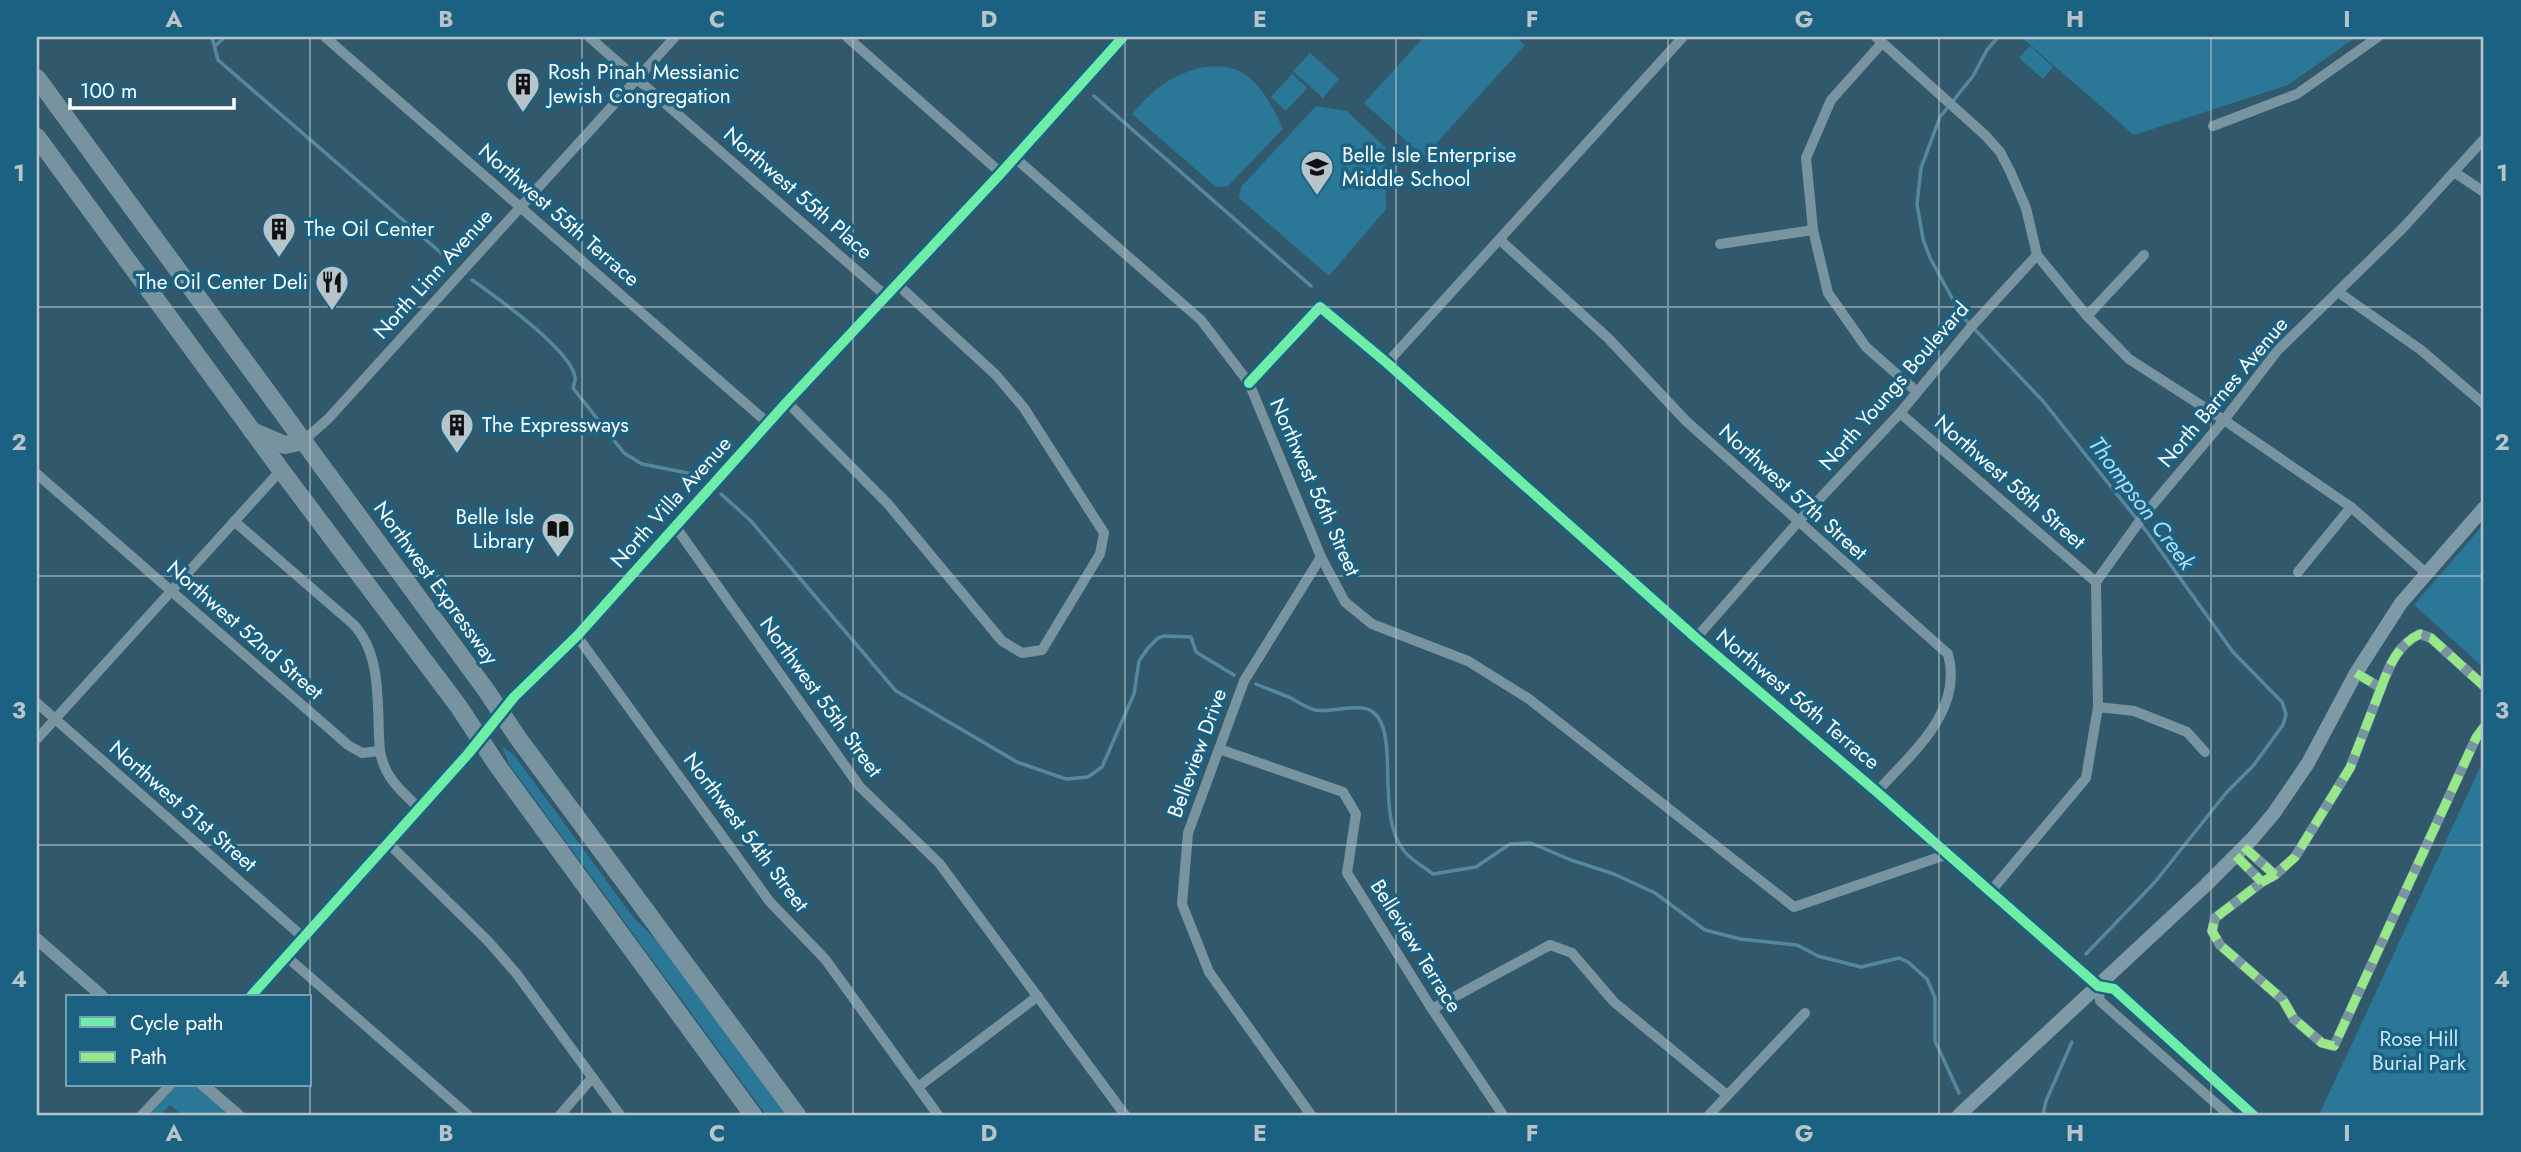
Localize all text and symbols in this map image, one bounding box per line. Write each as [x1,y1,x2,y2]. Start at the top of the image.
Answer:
text: A [165,2,183,36]
text: B [438,2,454,36]
text: C [709,2,725,36]
text: D [981,2,998,36]
text: E [1253,2,1267,36]
text: F [1526,2,1538,36]
text: G [1795,2,1813,36]
text: H [2066,2,2084,36]
text: I [2343,2,2351,36]
place label: Rosh Pinah Messianic Jewish Congregation [545,57,739,111]
building icon: Rosh Pinah Messianic Jewish Congregation [504,65,542,114]
scale bar [70,66,234,110]
text: 100 m [80,76,137,106]
street label: Northwest 55th Place [717,120,879,266]
street label: Northwest 55th Terrace [472,136,646,294]
place label: Belle Isle Enterprise Middle School [1342,140,1517,194]
school or university icon: Belle Isle Enterprise Middle School [1298,148,1336,197]
text: 1 [13,156,25,190]
text: 1 [2496,156,2508,190]
street label: North Linn Avenue [366,202,500,346]
building icon: The Oil Center [260,210,298,259]
place label: The Oil Center [304,214,435,244]
restaurant icon: The Oil Center Deli [313,263,351,312]
place label: The Oil Center Deli [136,267,308,297]
street label: North Youngs Boulevard [1812,295,1976,477]
street label: North Barnes Avenue [2151,310,2295,474]
street label: Northwest 56th Street [1262,393,1368,581]
building icon: The Expressways [438,406,476,455]
street label: Northwest 58th Street [1928,408,2092,556]
place label: The Expressways [482,410,629,440]
street label: Northwest 57th Street [1712,417,1874,567]
text: 2 [11,425,27,459]
text: 2 [2494,425,2510,459]
street label: North Villa Avenue [604,429,739,575]
water label: Thompson Creek [2080,429,2204,578]
street label: Northwest Expressway [366,495,506,672]
place label: Belle Isle Library [455,502,535,556]
library icon: Belle Isle Library [539,510,577,559]
street label: Northwest 52nd Street [160,554,330,706]
street label: Northwest 55th Street [753,611,889,783]
street label: Northwest 56th Terrace [1710,621,1887,777]
street label: Belleview Drive [1160,684,1234,822]
text: 3 [12,693,26,727]
text: 3 [2495,693,2509,727]
street label: Northwest 51st Street [103,733,263,879]
street label: Northwest 54th Street [676,746,816,918]
street label: Belleview Terrace [1363,873,1469,1019]
text: 4 [11,962,27,996]
text: 4 [2494,962,2510,996]
legend [66,995,312,1086]
text: Cycle path [130,1008,223,1038]
park label: Rose Hill Burial Park [2372,1024,2467,1078]
text: Path [130,1042,167,1072]
text: A [165,1116,183,1150]
text: B [438,1116,454,1150]
text: C [709,1116,725,1150]
text: D [981,1116,998,1150]
text: E [1253,1116,1267,1150]
text: F [1526,1116,1538,1150]
text: G [1795,1116,1813,1150]
text: H [2066,1116,2084,1150]
text: I [2343,1116,2351,1150]

